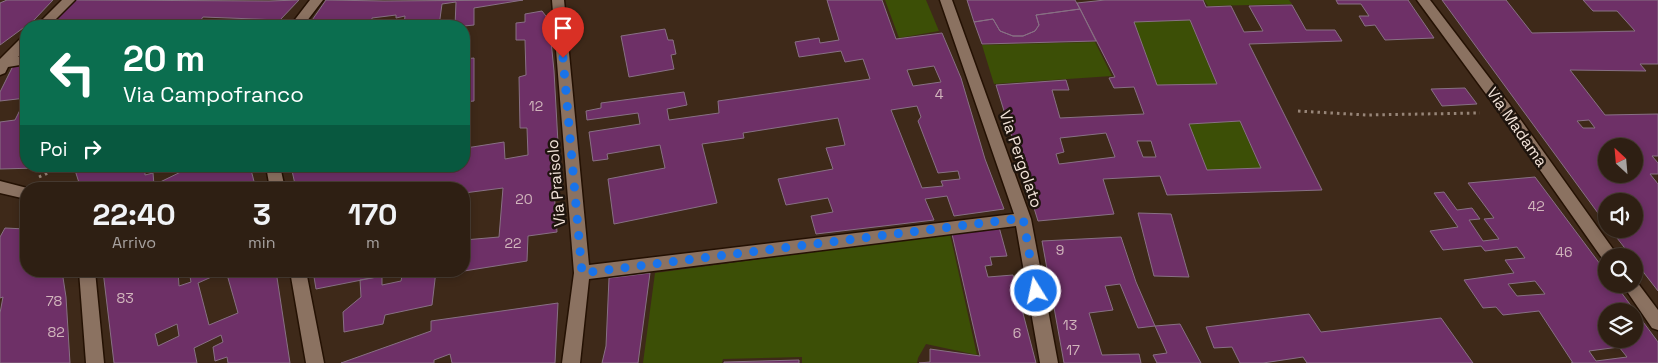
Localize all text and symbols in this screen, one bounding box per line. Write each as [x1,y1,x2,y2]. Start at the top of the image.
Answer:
pin [542,7,584,58]
icon: arrive [549,14,577,42]
text: 20 m [123,37,205,81]
icon: left [40,40,105,105]
text: Via Campofranco [123,80,304,108]
street label: Via Madama [1482,83,1552,171]
house number: 4 [935,85,944,103]
house number: 12 [529,97,543,115]
street label: Via Pergolato [995,108,1047,210]
icon: right [78,135,106,163]
text: Poi [40,137,68,162]
street label: Via Praisolo [542,138,570,228]
north arrow [1598,138,1642,182]
map controls [1598,138,1643,348]
house number: 20 [515,190,533,208]
button: sound [1598,193,1643,238]
text: 22:40 [92,195,176,234]
text: 3 [253,195,271,234]
text: 170 [348,195,398,234]
house number: 42 [1527,197,1545,215]
text: Arrivo [112,232,156,253]
text: min [248,232,276,253]
text: m [366,232,380,253]
house number: 22 [505,234,521,252]
house number: 9 [1056,241,1064,259]
house number: 46 [1555,243,1573,261]
button: search [1598,248,1643,293]
position arrow [1009,264,1061,316]
house number: 83 [116,289,134,307]
house number: 78 [46,292,63,310]
button: layers [1598,303,1643,348]
house number: 13 [1063,316,1077,334]
house number: 82 [47,323,65,341]
house number: 6 [1013,324,1021,342]
house number: 17 [1066,341,1080,359]

